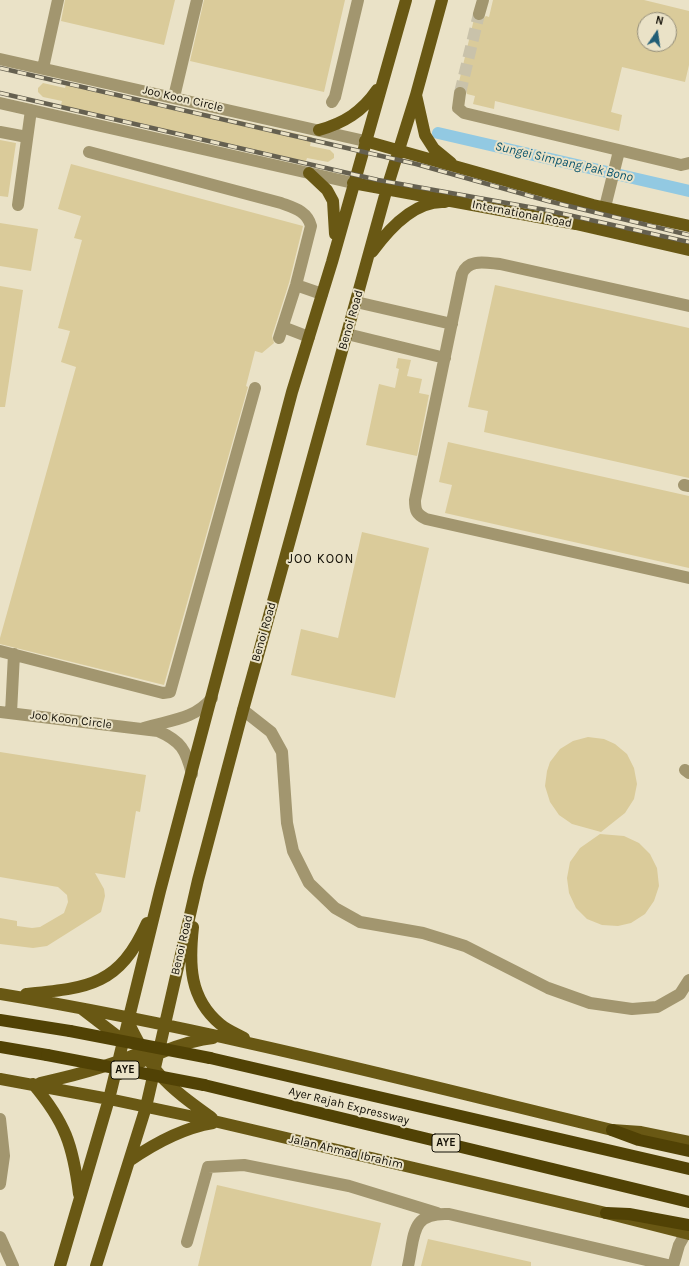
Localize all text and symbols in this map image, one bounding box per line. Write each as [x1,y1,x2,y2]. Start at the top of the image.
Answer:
north arrow [637,12,677,52]
text: N [654,14,665,28]
street label: Joo Koon Circle [141,83,225,115]
water label: Sungei Simpang Pak Bono [494,139,634,185]
street label: International Road [471,197,573,231]
street label: Benoi Road [336,288,366,352]
district label: JOO KOON [288,551,354,567]
street label: Benoi Road [249,600,279,664]
street label: Joo Koon Circle [29,708,113,732]
street label: Benoi Road [168,913,196,977]
road number: AYE [111,1061,139,1079]
street label: Ayer Rajah Expressway [287,1084,411,1128]
street label: Jalan Ahmad Ibrahim [287,1132,405,1172]
road number: AYE [432,1134,460,1152]

